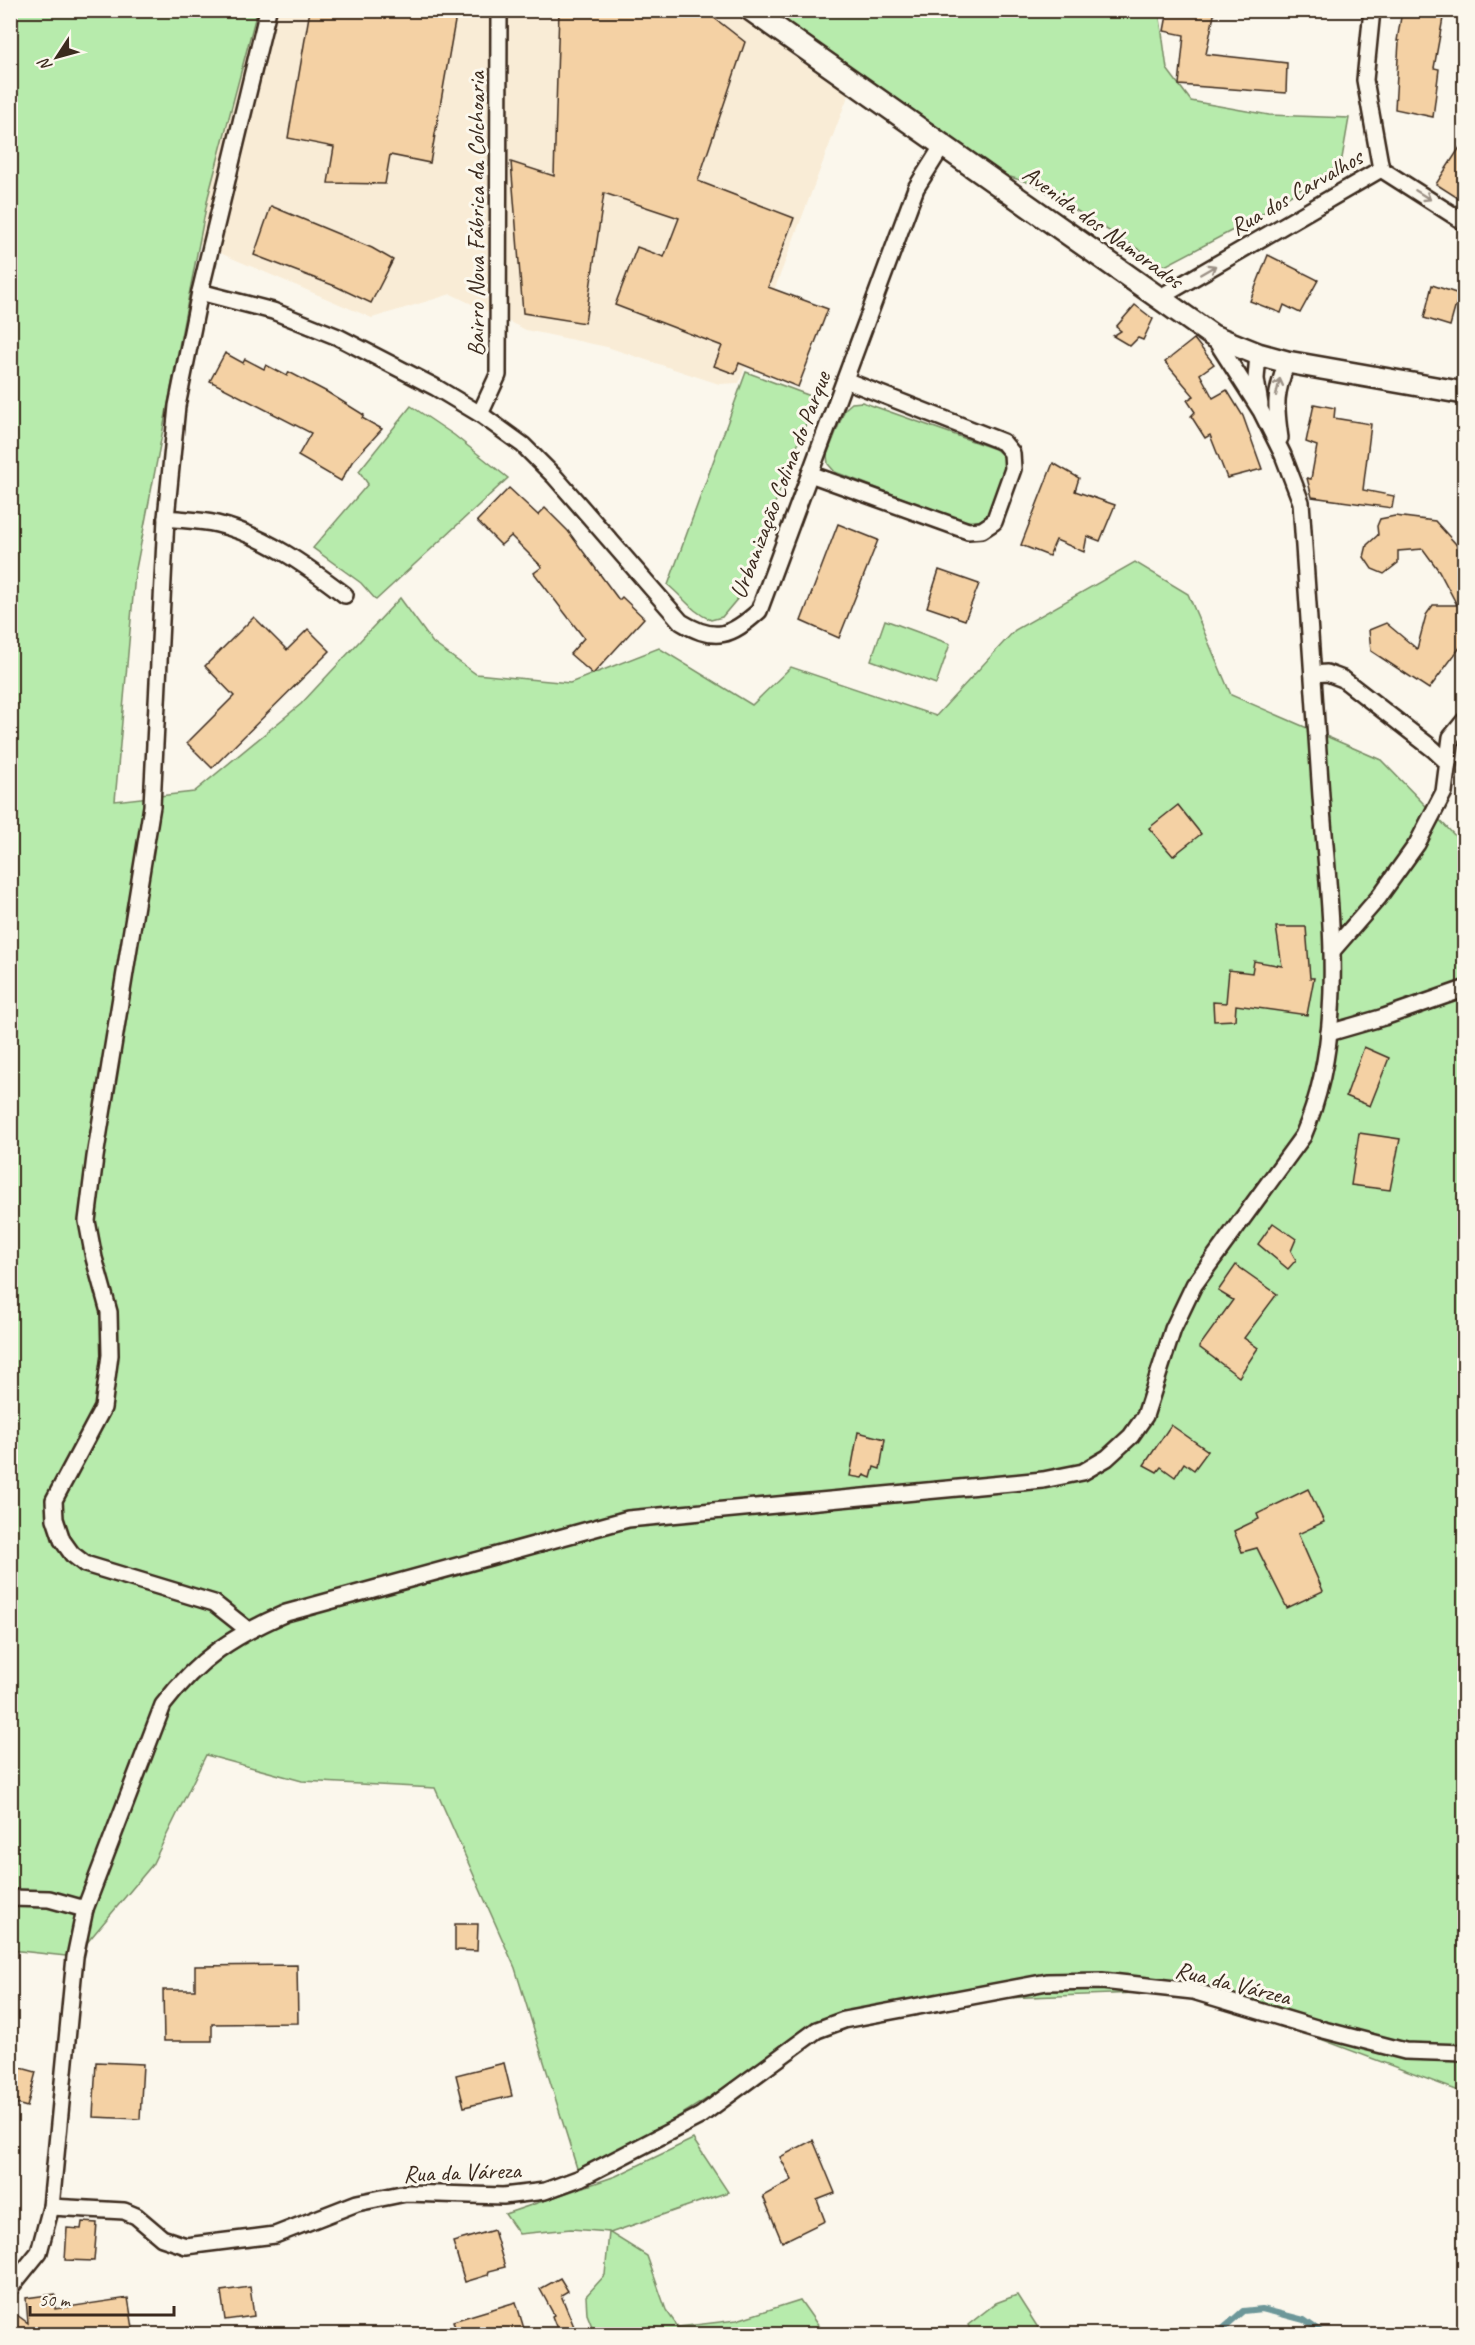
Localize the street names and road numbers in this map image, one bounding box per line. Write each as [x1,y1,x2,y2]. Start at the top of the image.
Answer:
street label: Bairro Nova Fábrica da Colchoaria [461,70,491,356]
street label: Rua dos Carvalhos [1224,141,1370,242]
street label: Avenida dos Namorados [1017,159,1191,296]
street label: Urbanização Colina do Parque [723,365,838,603]
street label: Rua da Várzea [1172,1954,1295,2012]
street label: Rua da Váreza [403,2155,523,2189]

